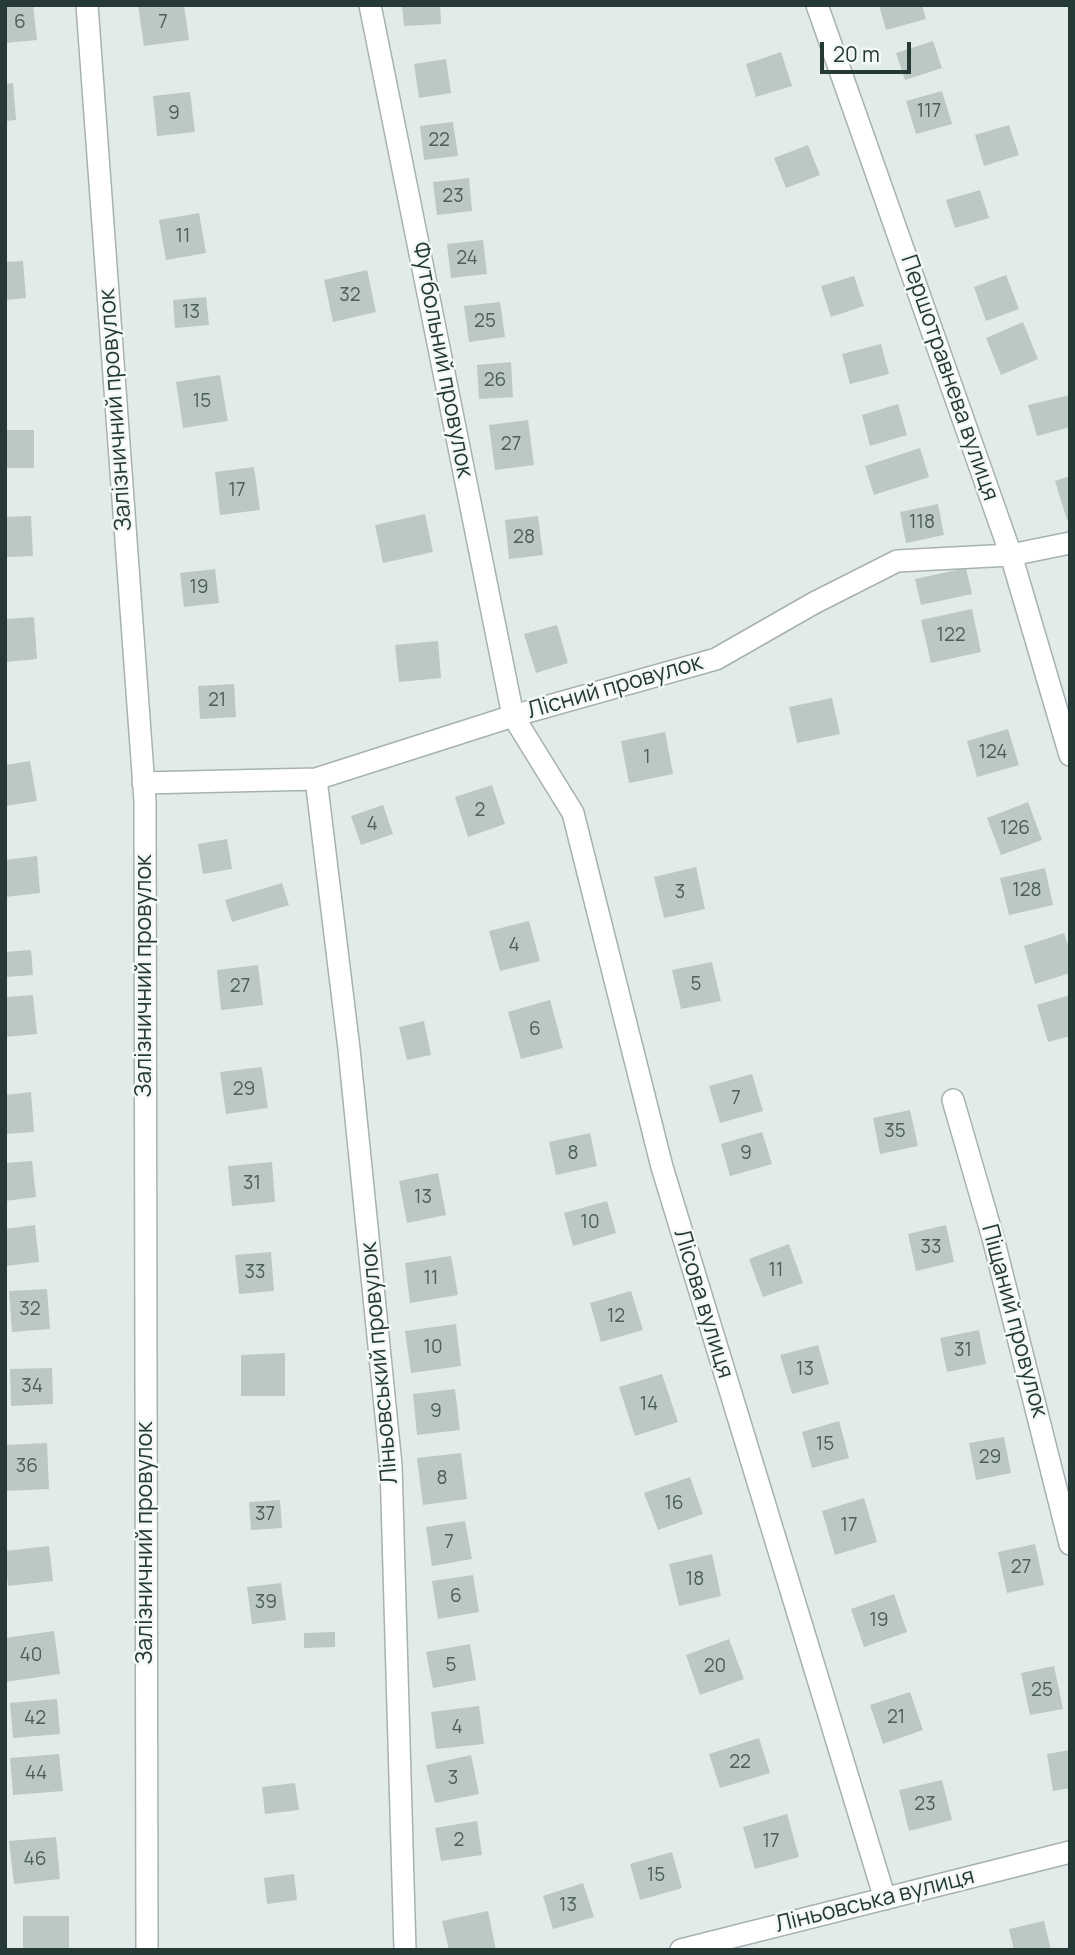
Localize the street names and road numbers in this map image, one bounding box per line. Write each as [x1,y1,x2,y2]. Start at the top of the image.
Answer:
street label: Футбольний провулок [406,240,478,480]
street label: Першотравнева вулиця [894,252,1004,504]
street label: Залізничний провулок [94,288,138,532]
street label: Лісний провулок [524,649,706,725]
street label: Залізничний провулок [131,855,159,1097]
street label: Піщаний провулок [975,1221,1053,1421]
street label: Лісова вулиця [667,1226,739,1382]
street label: Ліньовський провулок [356,1241,404,1485]
street label: Залізничний провулок [132,1422,160,1664]
street label: Ліньовська вулиця [773,1863,977,1939]

